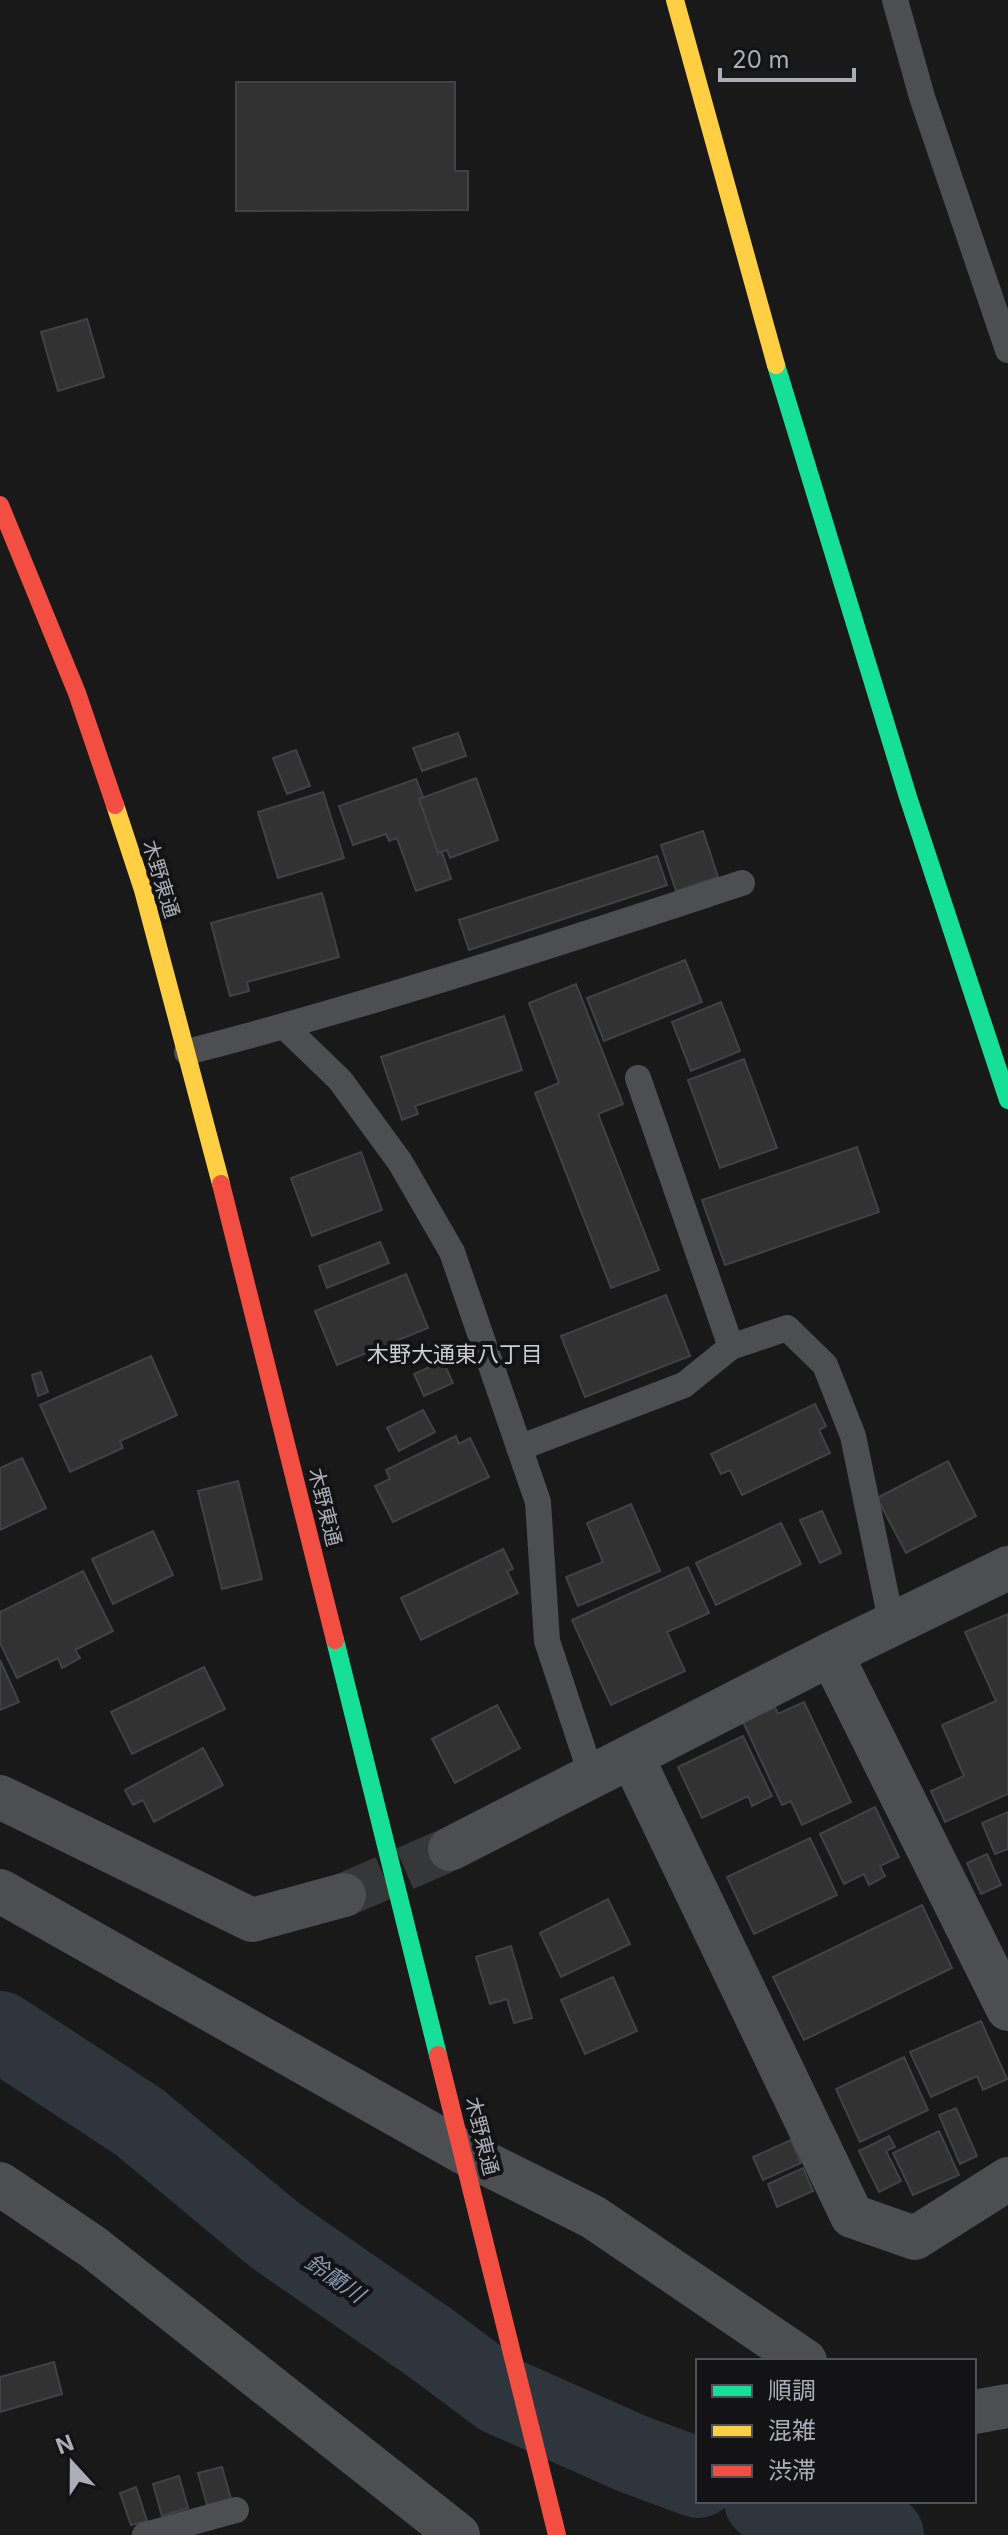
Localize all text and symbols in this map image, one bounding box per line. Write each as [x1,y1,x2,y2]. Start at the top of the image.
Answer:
scale bar [720,32,854,82]
text: 20 m [732,45,790,74]
street label: 木野東通 [138,837,184,921]
district label: 木野大通東八丁目 [367,1341,543,1367]
street label: 木野東通 [304,1465,346,1549]
street label: 木野東通 [461,2094,503,2178]
water label: 鈴蘭川 [301,2248,371,2309]
legend [696,2359,976,2503]
text: 順調 [768,2376,816,2405]
text: 混雑 [768,2416,816,2445]
north arrow [32,2423,112,2503]
text: N [52,2429,77,2459]
text: 渋滞 [768,2456,816,2485]

